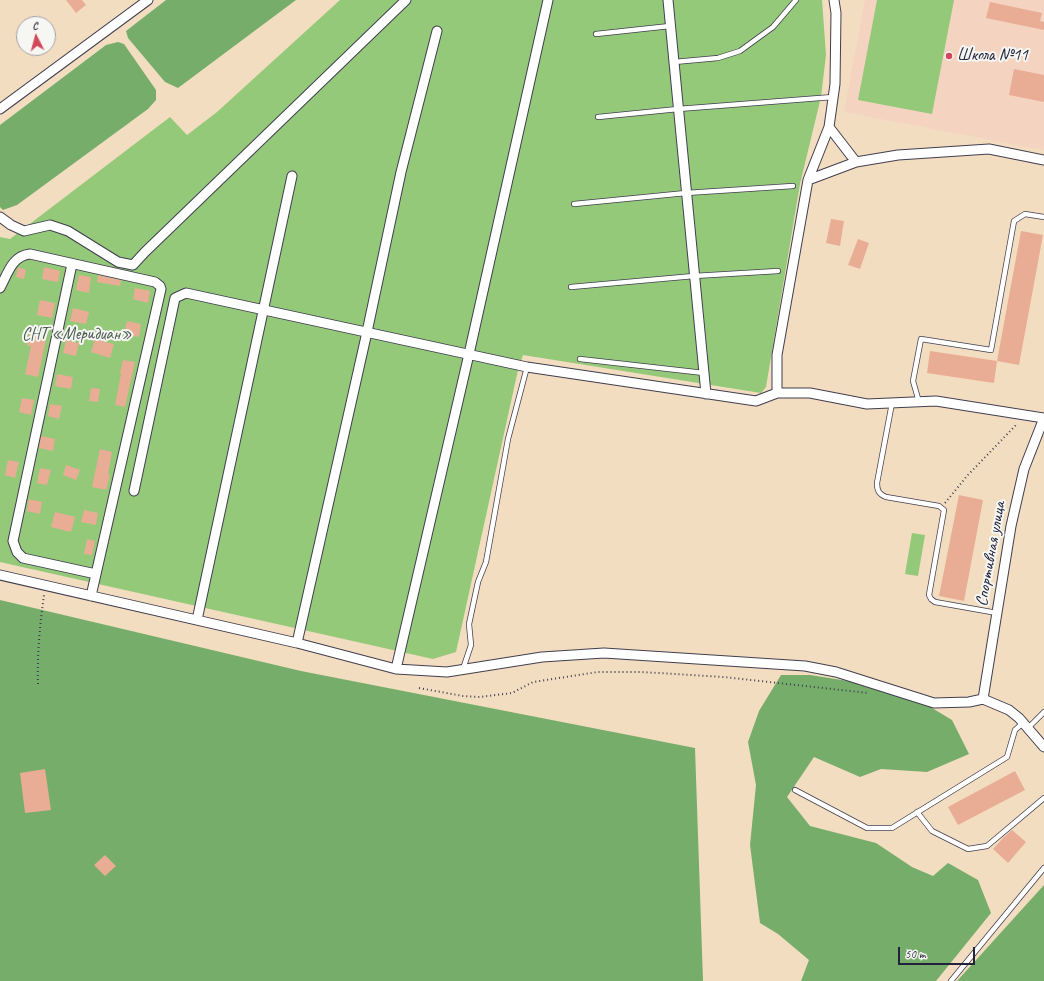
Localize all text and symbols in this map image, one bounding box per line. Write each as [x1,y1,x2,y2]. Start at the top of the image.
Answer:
north arrow [16,16,56,56]
text: С [31,18,38,32]
place label: Школа №11 [957,46,1028,66]
marker: Школа №11 [944,51,954,61]
park label: СНТ «Меридиан» [22,325,132,345]
street label: Спортивная улица [972,500,1010,608]
scale bar [900,939,977,965]
text: 50 m [905,946,925,962]

